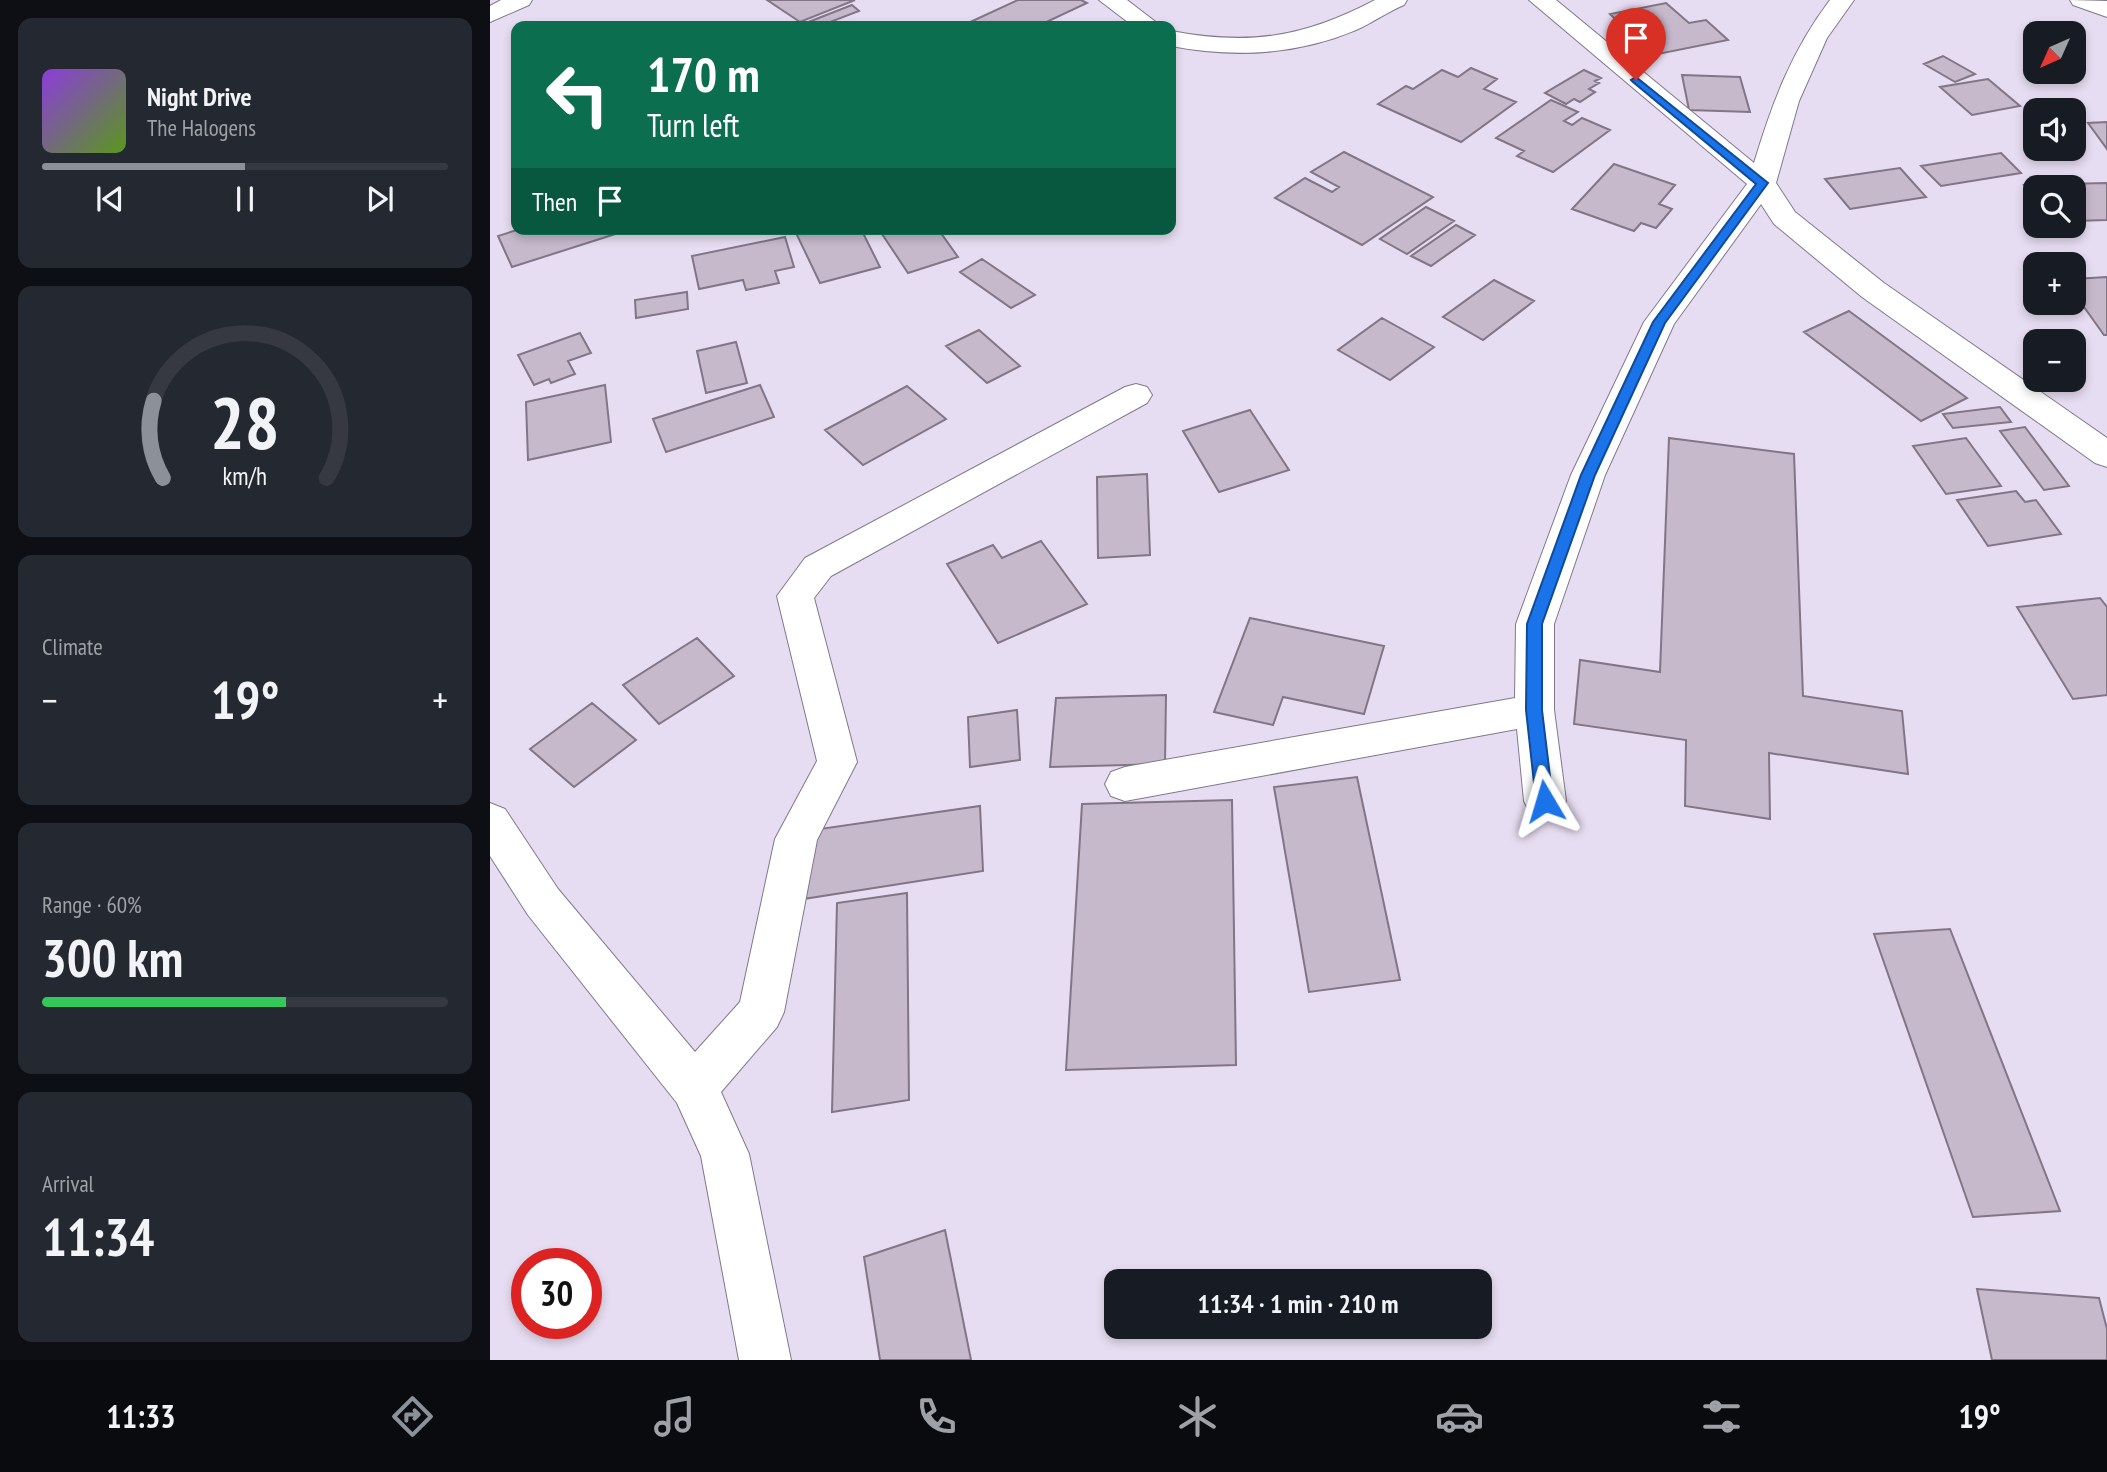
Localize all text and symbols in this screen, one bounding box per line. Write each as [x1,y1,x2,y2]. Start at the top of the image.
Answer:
pin [1606,8,1666,80]
icon: arrive [1617,19,1655,57]
north arrow [2023,21,2086,84]
map controls [2023,21,2086,392]
text: 170 m [647,42,760,106]
icon: left [532,49,623,140]
text: Night Drive [147,80,252,113]
button: sound [2023,98,2086,161]
text: Turn left [647,104,739,146]
text: The Halogens [147,113,256,142]
button: search [2023,175,2086,238]
icon: previous [91,180,129,218]
icon: pause [226,180,264,218]
icon: next [361,180,399,218]
icon: arrive [591,182,629,220]
text: Then [532,185,577,218]
button: + [2023,252,2086,315]
button: − [2023,329,2086,392]
text: 28 [210,374,280,468]
text: km/h [223,459,267,491]
text: Climate [42,632,103,661]
text: 19° [211,666,279,733]
text: − [42,675,58,724]
text: + [432,675,448,724]
position arrow [1508,764,1582,838]
text: Range · 60% [42,890,142,919]
text: 300 km [42,924,183,991]
text: Arrival [42,1169,94,1198]
text: 11:34 [42,1203,154,1270]
speed limit sign: 30 [511,1248,602,1339]
text: 11:34 · 1 min · 210 m [1198,1287,1398,1320]
icon: directions [388,1392,437,1441]
icon: music [650,1392,699,1441]
icon: phone [912,1392,961,1441]
icon: climate [1173,1392,1222,1441]
icon: car [1435,1392,1484,1441]
icon: filters [1697,1392,1746,1441]
text: 11:33 [106,1395,176,1437]
text: 19° [1958,1395,2001,1437]

